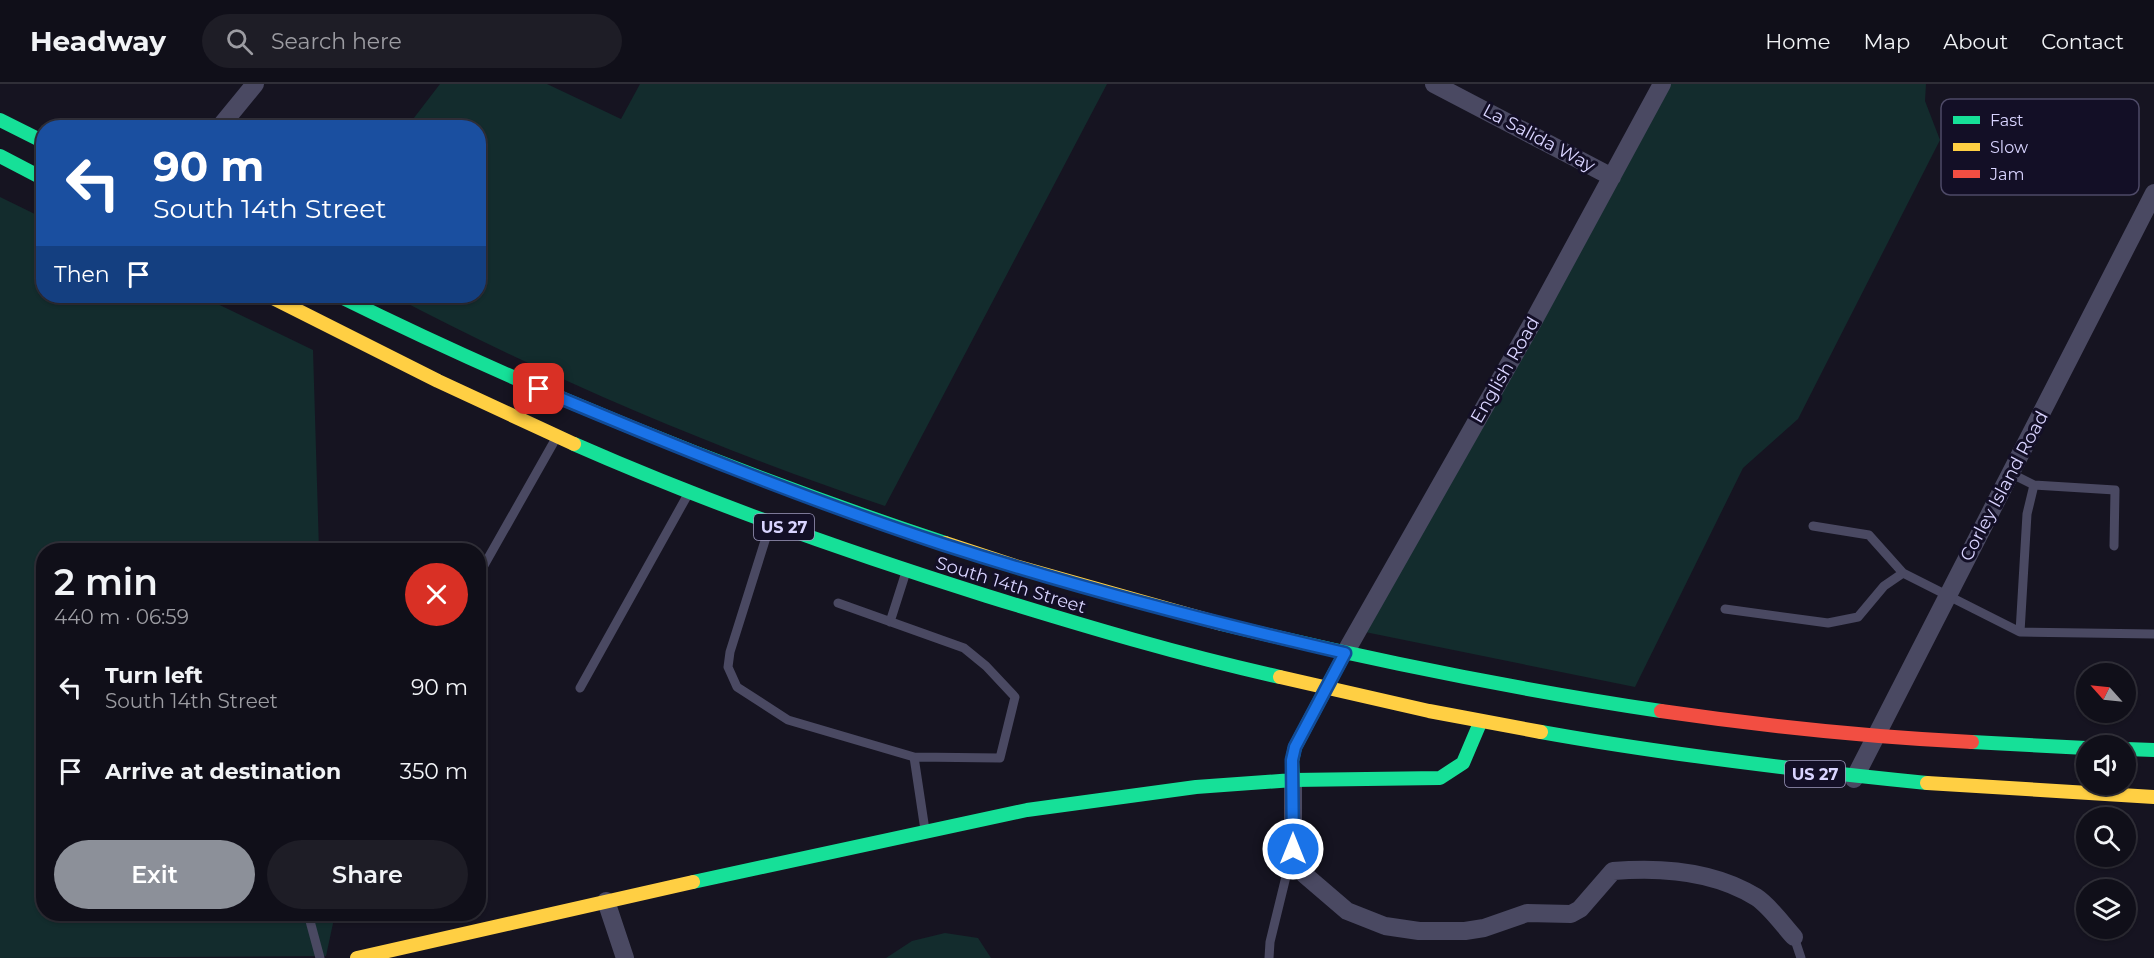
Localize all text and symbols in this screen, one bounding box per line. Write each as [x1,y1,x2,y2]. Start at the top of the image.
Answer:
search box [202,14,622,68]
text: Headway [30,24,166,58]
icon: search [223,25,256,58]
text: Search here [271,28,402,55]
text: Home [1765,29,1830,54]
text: Map [1863,29,1910,54]
text: About [1943,29,2008,54]
text: Contact [2041,29,2124,54]
street label: La Salida Way [1479,99,1599,177]
legend [1941,99,2139,195]
text: Fast [1990,111,2024,130]
text: Slow [1990,138,2028,157]
text: 90 m [153,140,264,192]
icon: left [54,144,132,222]
text: Jam [1989,165,2024,184]
text: South 14th Street [153,192,386,225]
icon: arrive [122,258,155,291]
text: Then [54,261,110,288]
street label: English Road [1466,313,1544,427]
pin [513,363,564,414]
icon: arrive [522,372,555,405]
street label: Corley Island Road [1955,407,2053,565]
road number: US 27 [754,514,814,540]
street label: South 14th Street [933,552,1089,618]
text: 2 min [54,560,158,604]
button: close [405,563,468,626]
text: 440 m · 06:59 [54,605,189,629]
text: Turn left [105,662,203,689]
north arrow [2076,663,2136,723]
map controls [2076,663,2136,939]
icon: left [54,671,87,704]
text: 90 m [411,674,468,701]
text: South 14th Street [105,689,278,713]
button: sound [2076,735,2136,795]
icon: arrive [54,755,87,788]
text: Arrive at destination [105,758,341,785]
text: 350 m [400,758,468,785]
road number: US 27 [1785,761,1845,787]
button: search [2076,807,2136,867]
position arrow [1261,817,1325,881]
button: Exit [54,840,255,909]
button: Share [267,840,468,909]
button: layers [2076,879,2136,939]

